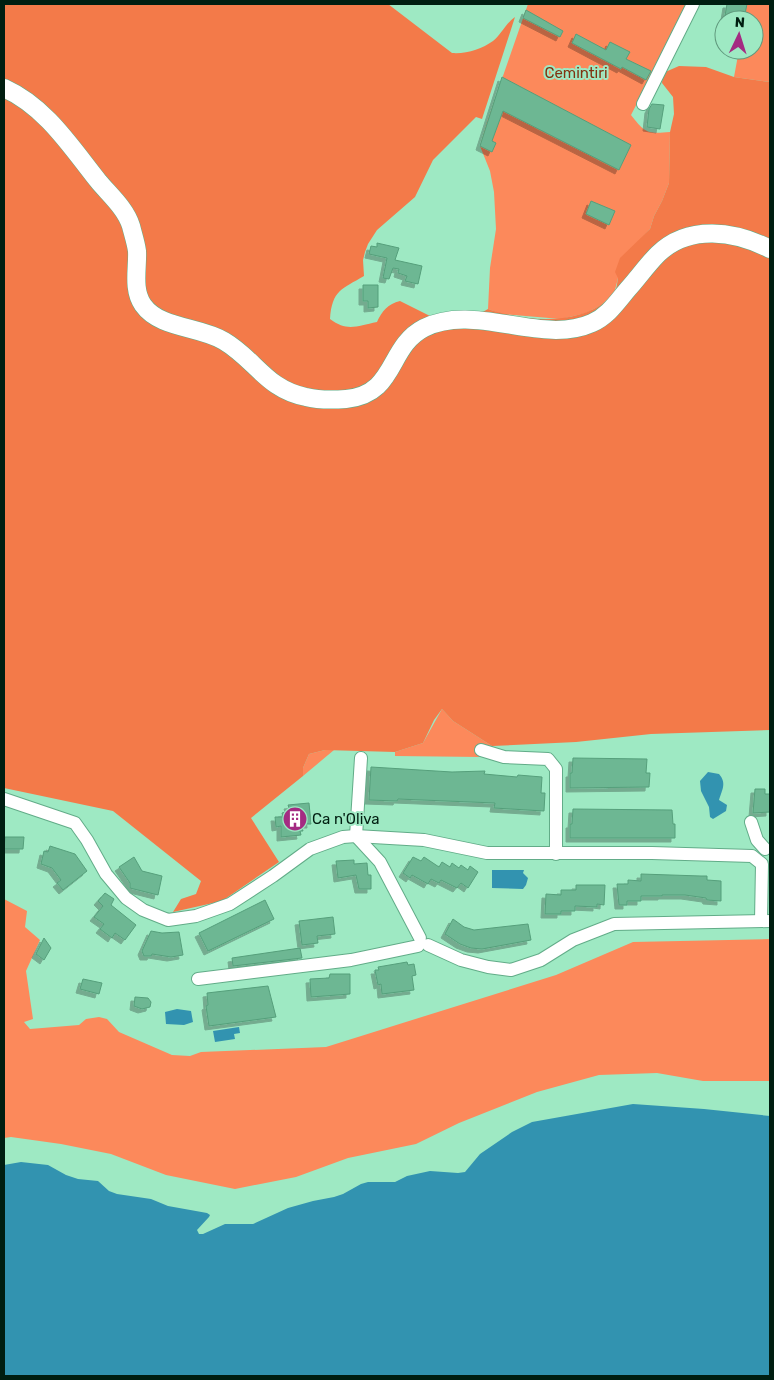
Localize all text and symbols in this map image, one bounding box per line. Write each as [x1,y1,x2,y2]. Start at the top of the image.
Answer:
north arrow [714,10,764,60]
text: N [734,14,745,31]
park label: Cemintiri [544,64,608,82]
building icon: Ca n'Oliva [282,806,308,832]
place label: Ca n'Oliva [312,810,380,828]

